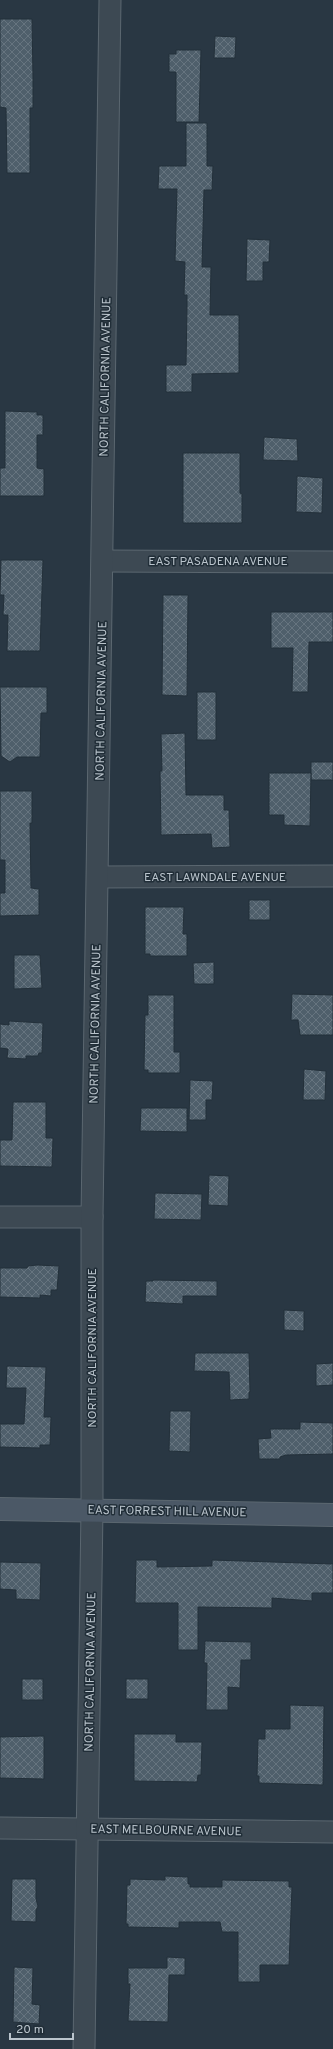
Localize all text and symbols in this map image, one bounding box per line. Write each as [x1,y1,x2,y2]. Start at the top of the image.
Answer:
street label: NORTH CALIFORNIA AVENUE [97,297,115,457]
street label: EAST PASADENA AVENUE [148,554,288,570]
street label: NORTH CALIFORNIA AVENUE [93,621,111,781]
street label: EAST LAWNDALE AVENUE [144,870,286,886]
street label: NORTH CALIFORNIA AVENUE [87,944,105,1104]
street label: NORTH CALIFORNIA AVENUE [85,1268,101,1428]
street label: EAST FORREST HILL AVENUE [87,1503,247,1521]
street label: NORTH CALIFORNIA AVENUE [82,1592,100,1752]
street label: EAST MELBOURNE AVENUE [90,1822,242,1840]
scale bar [10,2015,73,2041]
text: 20 m [16,2022,44,2038]

